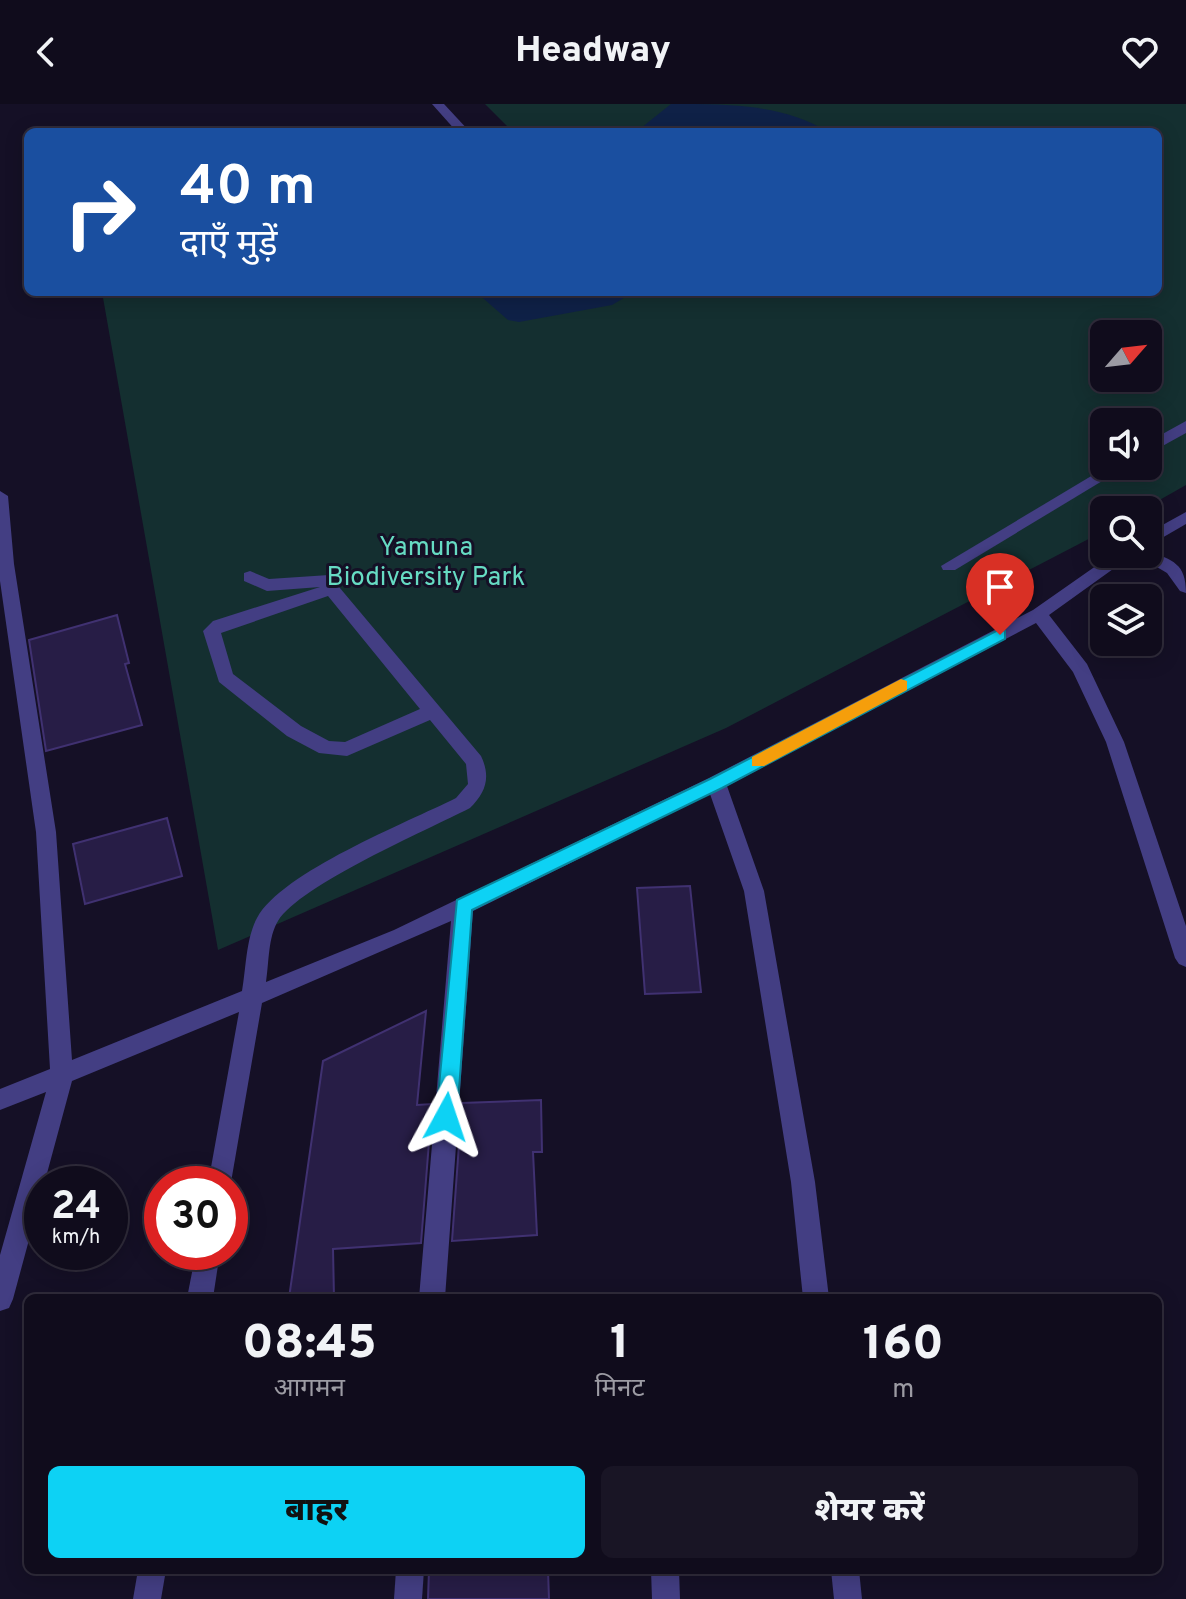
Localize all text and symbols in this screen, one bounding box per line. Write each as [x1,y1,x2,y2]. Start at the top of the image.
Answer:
text: Headway [515,29,671,75]
icon: back [24,30,68,74]
icon: heart [1118,30,1162,74]
text: 40 m [180,154,316,224]
icon: right [48,160,152,264]
text: दाएँ मुड़ें [180,223,278,269]
north arrow [1090,320,1162,392]
map controls [1090,320,1162,656]
button: sound [1090,408,1162,480]
button: search [1090,496,1162,568]
park label: Yamuna Biodiversity Park [327,532,525,595]
pin [966,553,1034,635]
icon: arrive [978,565,1022,609]
button: layers [1090,584,1162,656]
position arrow [404,1075,488,1159]
speed limit sign: 30 [144,1166,248,1270]
text: 24 [51,1183,101,1233]
text: km/h [52,1225,100,1251]
text: 08:45 [242,1315,377,1375]
text: 1 [610,1315,630,1375]
text: 160 [863,1316,944,1376]
text: आगमन [274,1373,345,1406]
text: मिनट [595,1373,645,1406]
text: m [892,1374,914,1407]
button: बाहर [48,1466,585,1558]
button: शेयर करें [601,1466,1138,1558]

